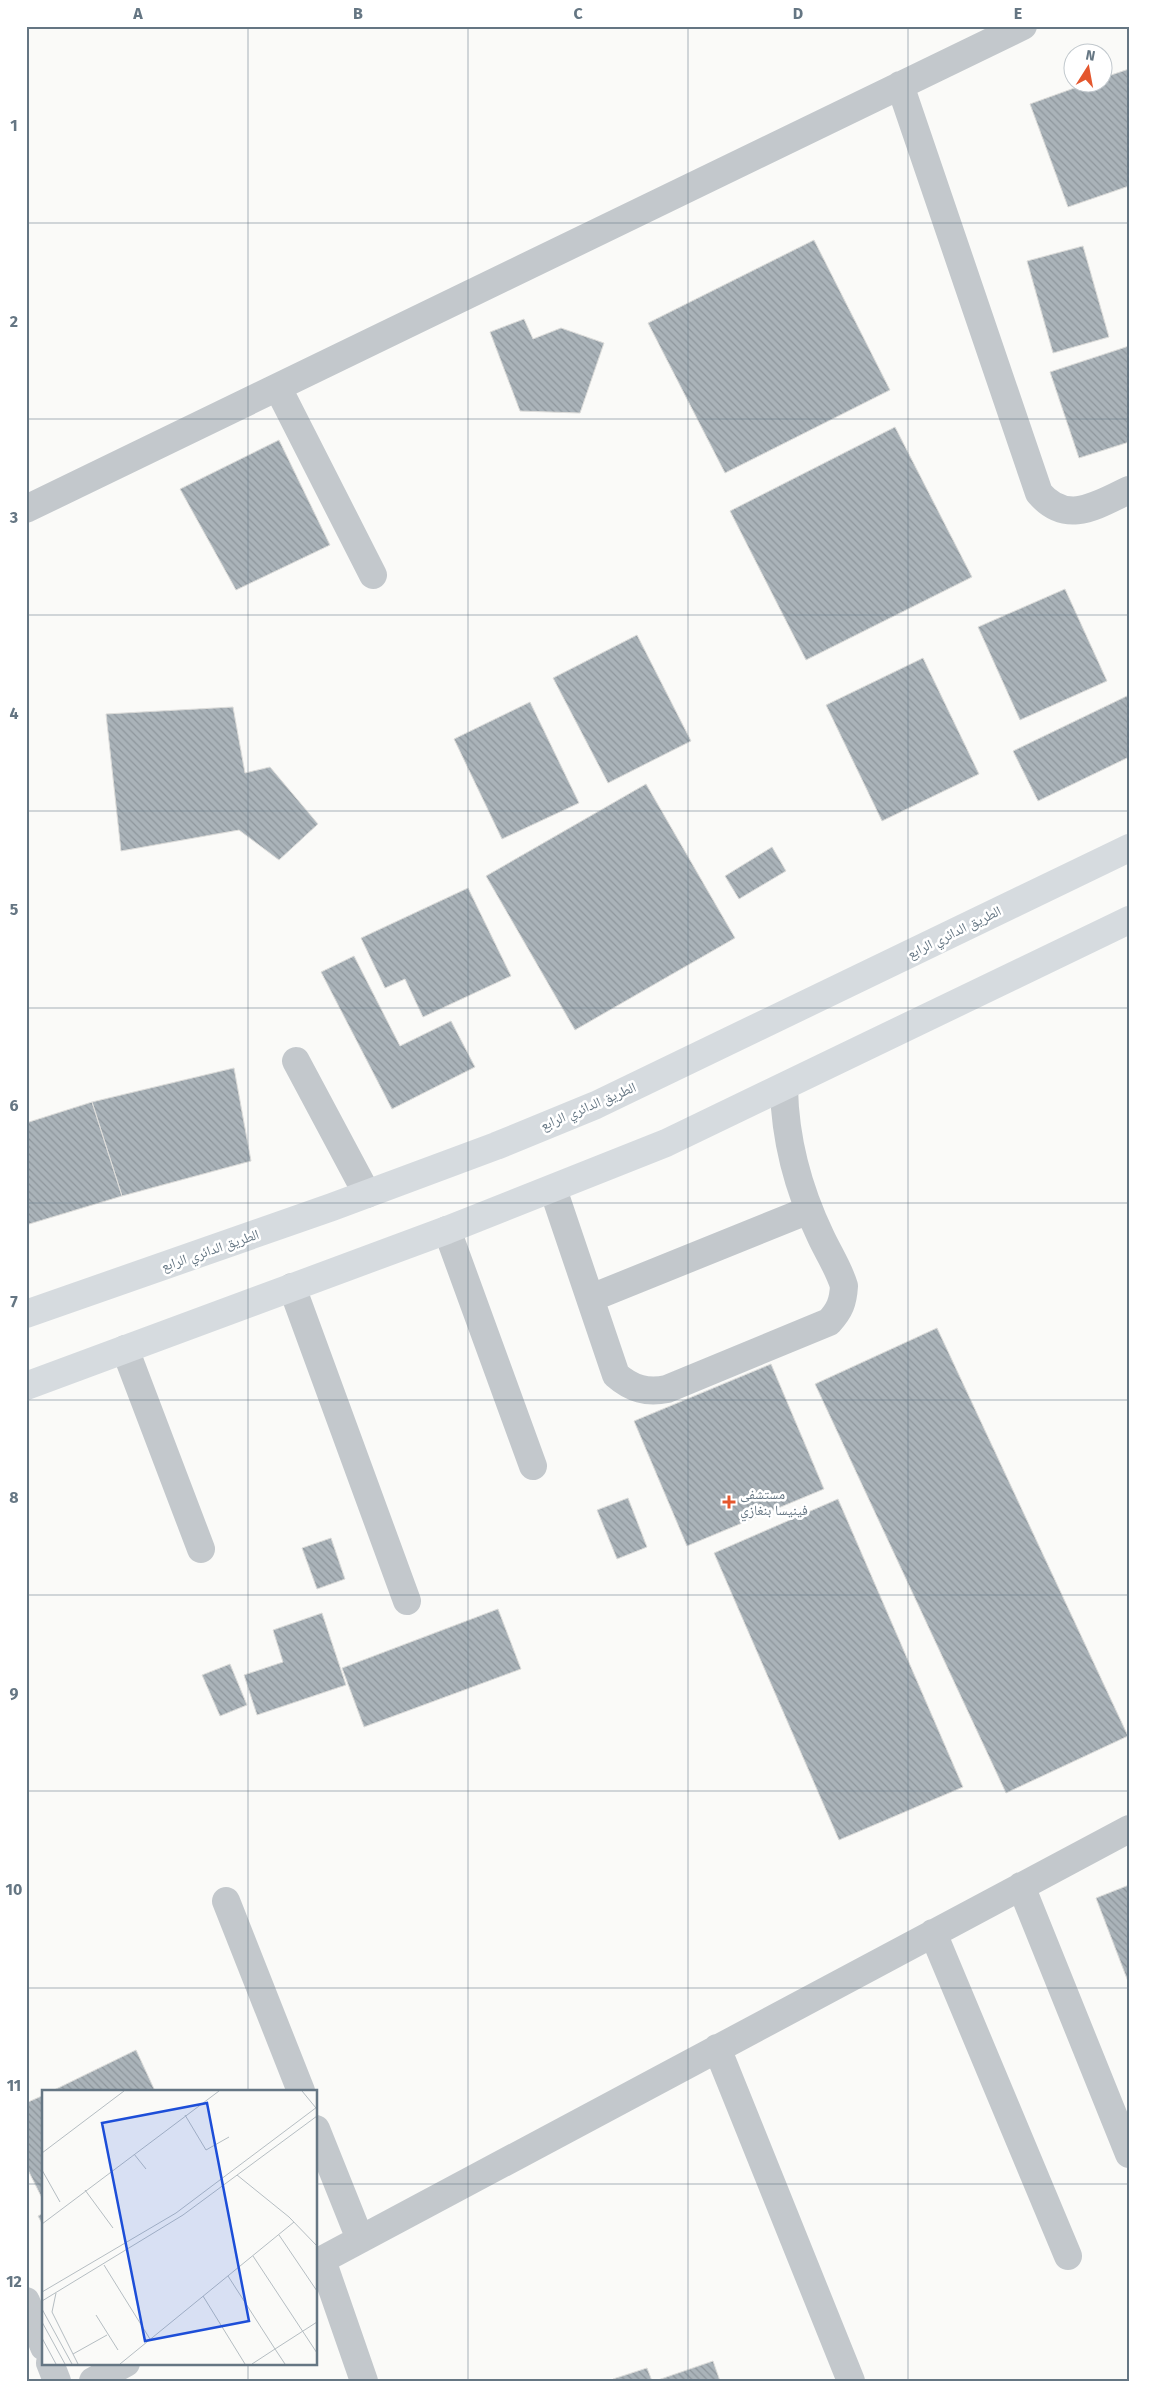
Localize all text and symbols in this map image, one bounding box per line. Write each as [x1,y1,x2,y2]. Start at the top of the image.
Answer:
text: A [132,4,143,23]
text: B [353,4,363,23]
text: C [573,4,583,23]
text: D [793,4,803,23]
text: E [1014,4,1022,23]
north arrow [1062,42,1112,92]
text: N [1084,46,1097,65]
text: 1 [10,116,18,135]
text: 2 [10,312,18,331]
text: 3 [9,508,18,527]
text: 4 [9,704,19,723]
text: 5 [10,900,19,919]
street label: الطريق الدائري الرابع [905,902,1005,965]
street label: الطريق الدائري الرابع [538,1079,640,1137]
text: 6 [9,1096,19,1115]
street label: الطريق الدائري الرابع [159,1226,262,1278]
text: 7 [10,1292,18,1311]
place label: مستشفى فينيسا بنغازي [740,1486,808,1522]
text: 8 [9,1488,19,1507]
marker: مستشفى فينيسا بنغازي [722,1495,736,1509]
text: 9 [10,1684,19,1703]
text: 10 [6,1880,22,1899]
text: 11 [7,2076,21,2095]
inset map [42,2090,318,2364]
text: 12 [6,2272,22,2291]

